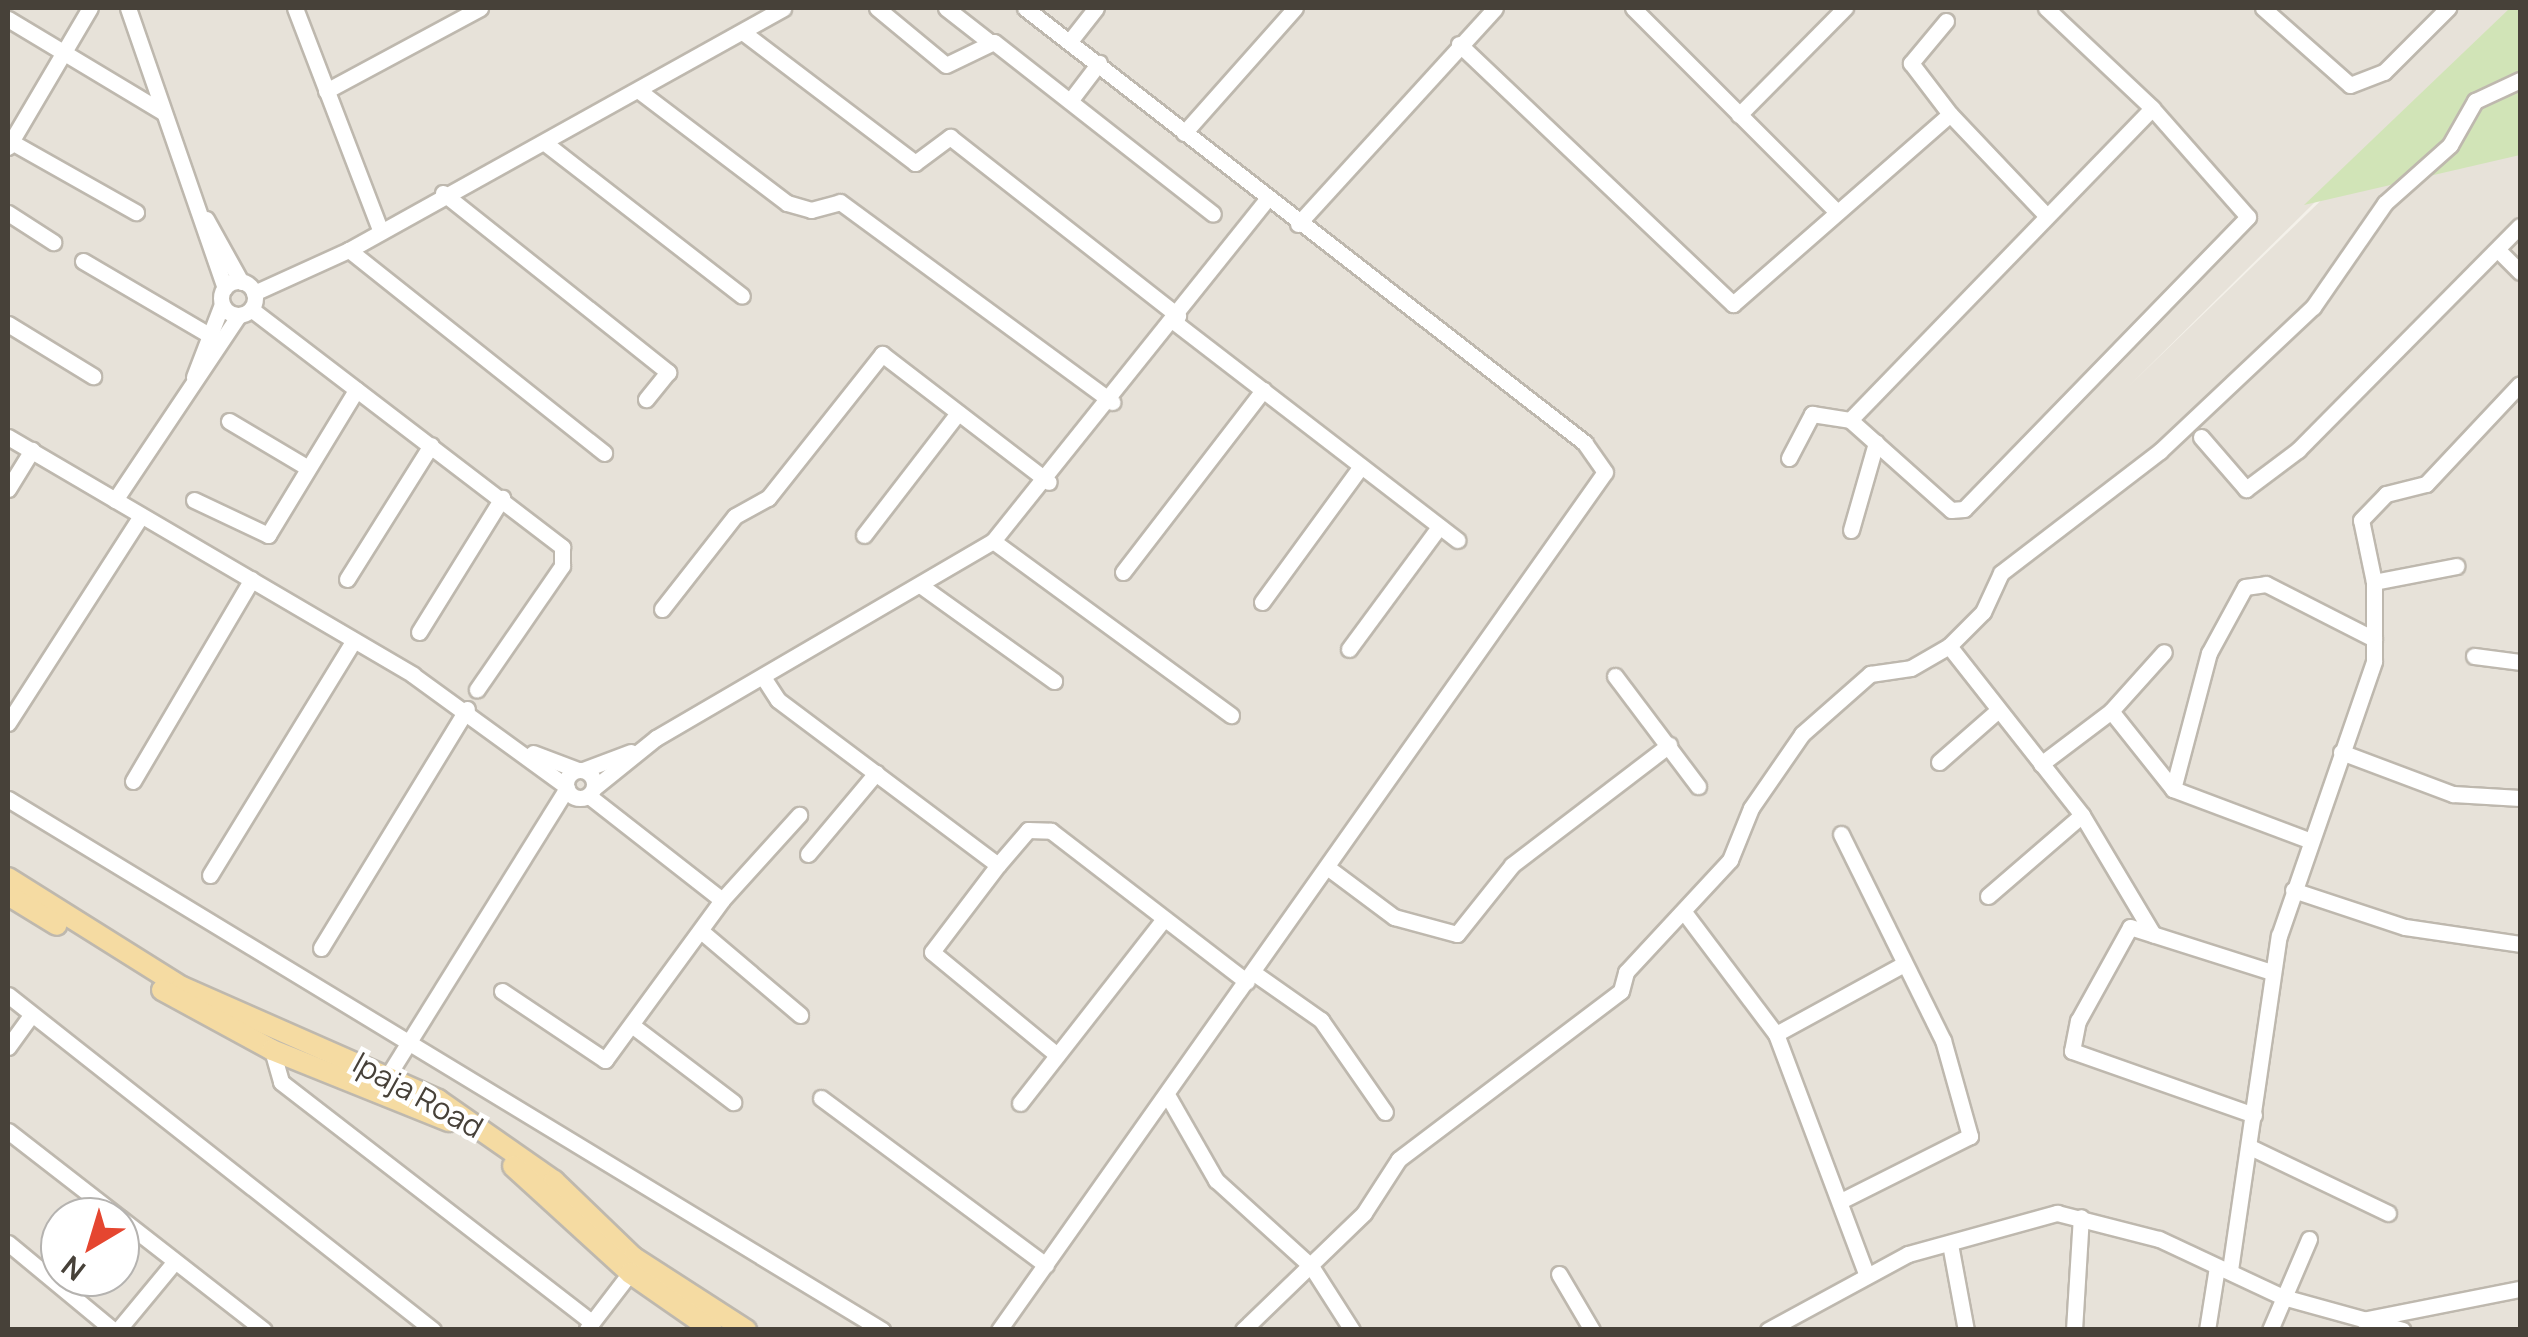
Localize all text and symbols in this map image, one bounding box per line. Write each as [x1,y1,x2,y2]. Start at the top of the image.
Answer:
street label: Ipaja Road [347,1045,489,1145]
north arrow [40,1197,140,1297]
text: N [53,1248,92,1290]

